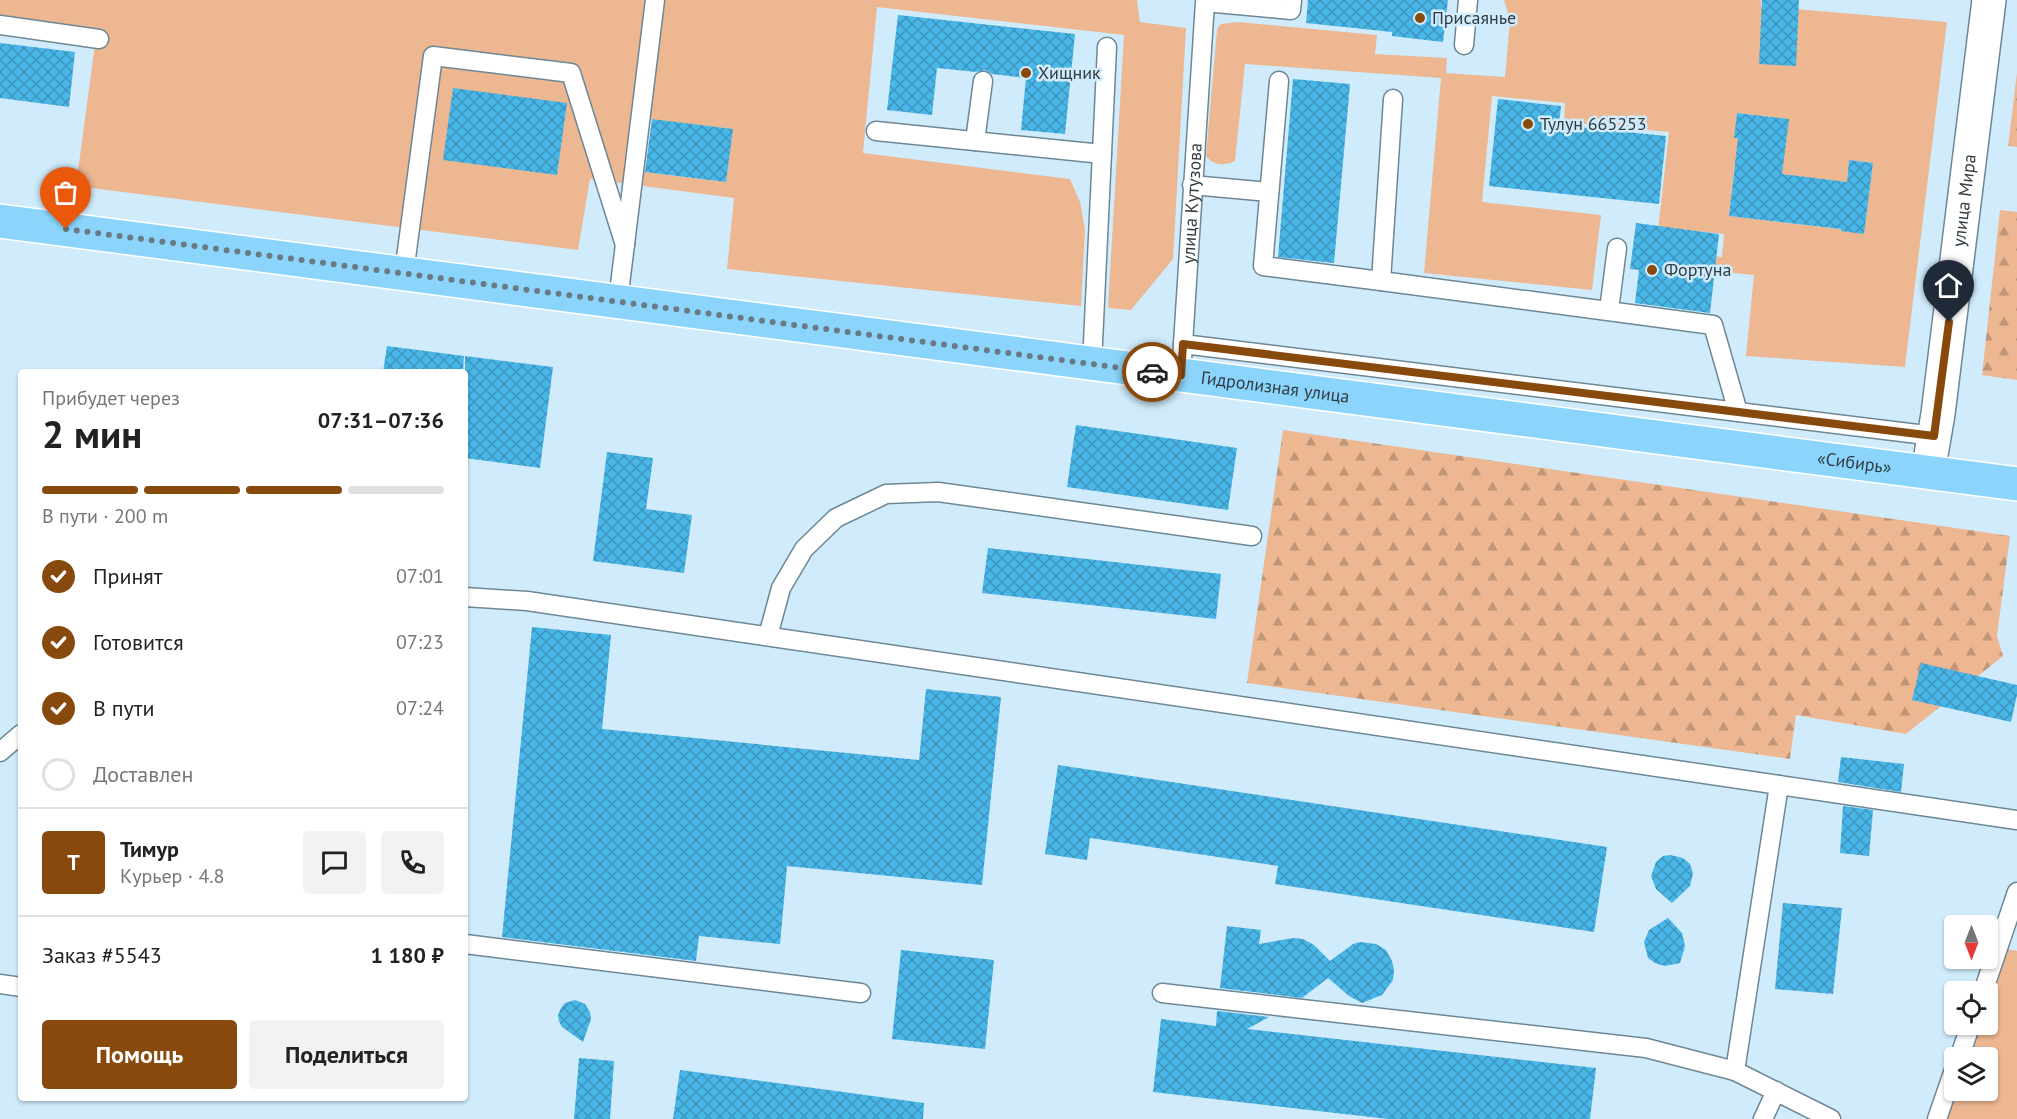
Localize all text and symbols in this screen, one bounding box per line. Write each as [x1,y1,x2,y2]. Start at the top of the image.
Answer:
place label: Присаянье [1432,6,1516,29]
marker: Присаянье [1413,11,1427,25]
place label: Хищник [1038,61,1101,84]
marker: Хищник [1019,66,1033,80]
place label: Тулун 665253 [1540,112,1647,135]
marker: Тулун 665253 [1521,117,1535,131]
street label: улица Кутузова [1176,142,1207,264]
street label: улица Мира [1947,153,1981,248]
pin [40,167,91,229]
icon: bag [49,176,82,209]
place label: Фортуна [1664,258,1731,281]
pin [1923,260,1974,322]
marker: Фортуна [1645,263,1659,277]
icon: home [1932,269,1965,302]
courier [1122,342,1182,402]
icon: car [1136,356,1169,389]
street label: Гидролизная улица [1200,366,1351,408]
text: Прибудет через [42,385,180,411]
text: 07:31–07:36 [318,406,444,434]
text: 2 мин [42,408,142,459]
street label: «Сибирь» [1816,446,1893,479]
text: В пути · 200 m [42,503,168,529]
icon: check [42,560,75,593]
text: Принят [93,562,163,590]
text: 07:01 [396,563,444,589]
icon: check [42,626,75,659]
text: Готовится [93,628,184,656]
text: 07:23 [396,629,444,655]
icon: check [42,692,75,725]
text: В пути [93,694,155,722]
text: 07:24 [396,695,444,721]
text: Доставлен [93,760,193,788]
button: chat [303,831,366,894]
button: phone [381,831,444,894]
text: Тимур [120,835,179,863]
text: Т [67,848,80,876]
text: Курьер · 4.8 [120,863,224,889]
north arrow [1944,915,1998,969]
map controls [1944,915,1998,1101]
text: Заказ #5543 [42,941,162,969]
text: 1 180 ₽ [370,941,444,969]
button: locate [1944,981,1998,1035]
button: Помощь [42,1020,237,1089]
button: Поделиться [249,1020,444,1089]
button: layers [1944,1047,1998,1101]

